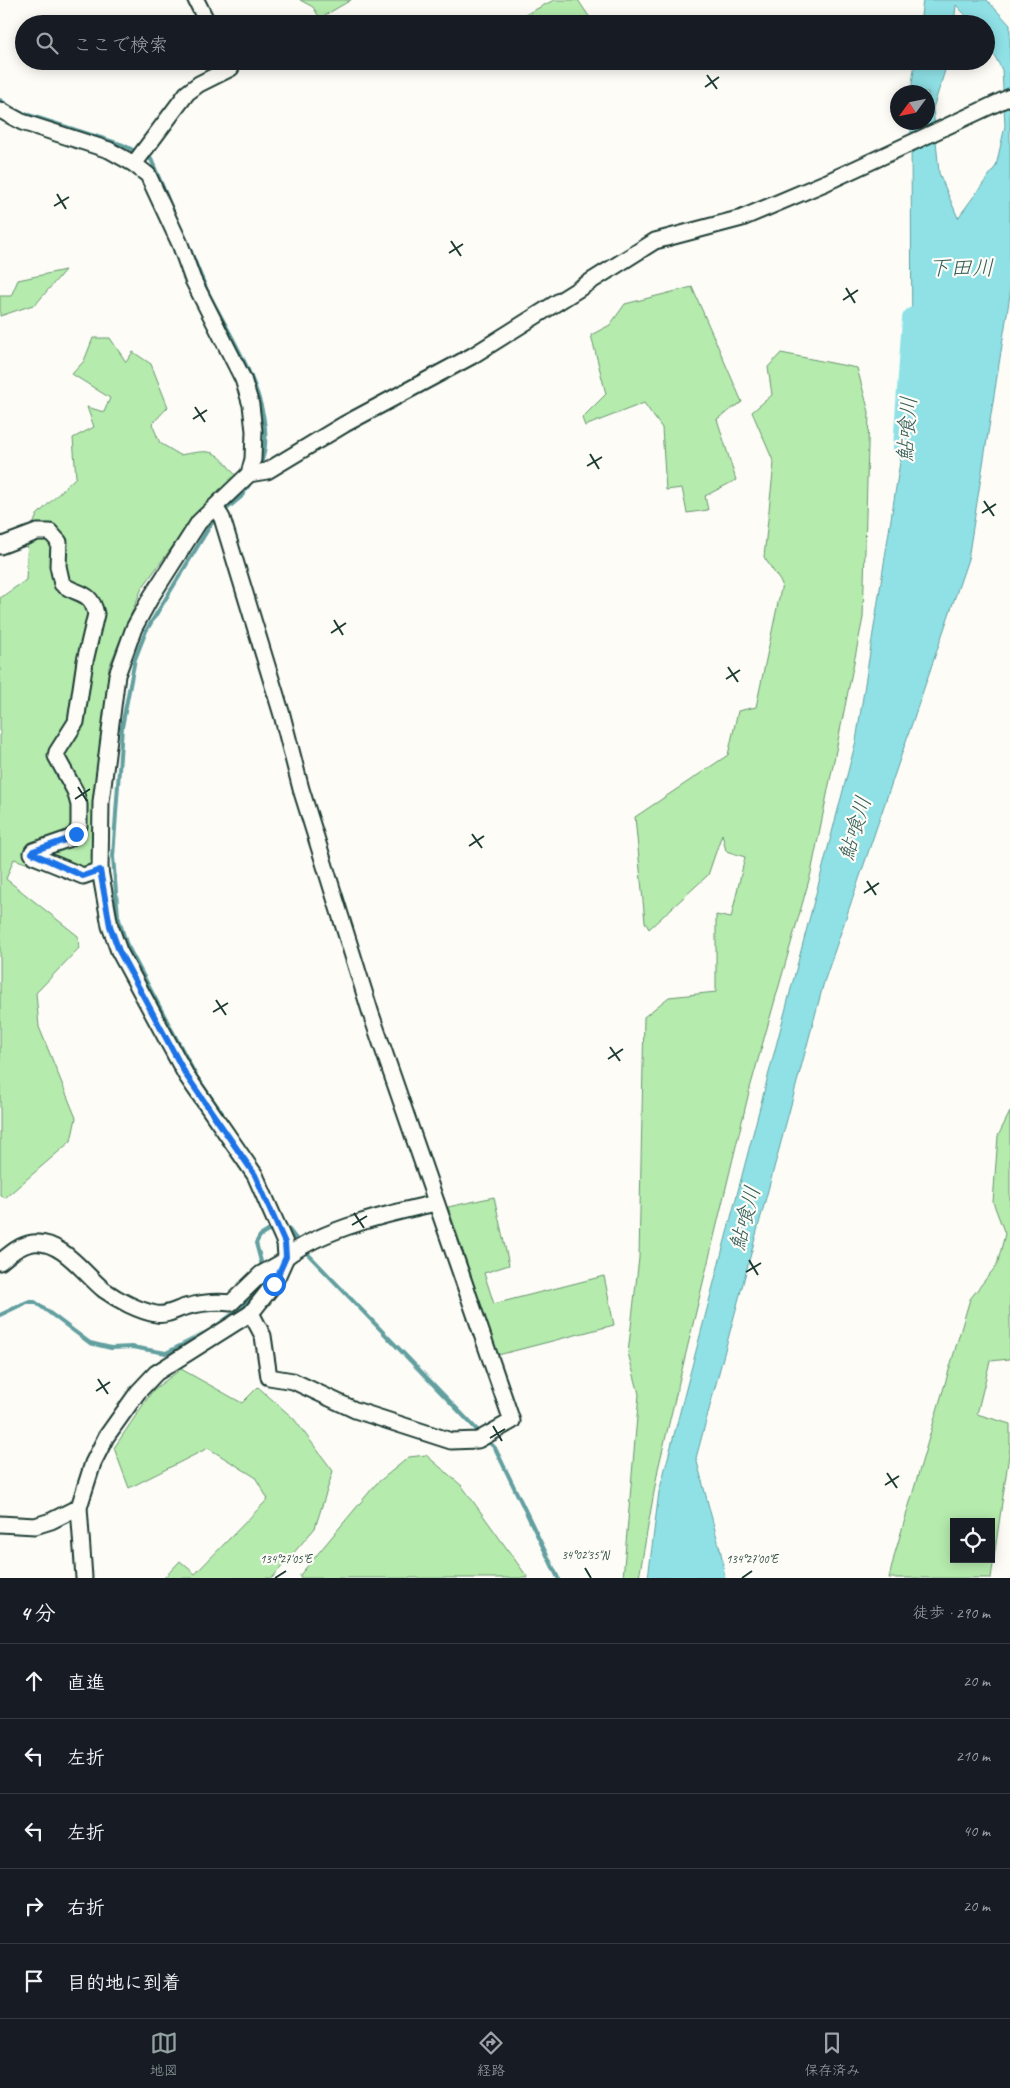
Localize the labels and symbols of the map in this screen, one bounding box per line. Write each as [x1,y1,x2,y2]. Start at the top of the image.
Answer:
north arrow [890,85,935,130]
water label: 下田川 [928,254,994,282]
water label: 鮎喰川 [891,395,923,463]
water label: 鮎喰川 [832,793,878,864]
route end [65,823,88,846]
water label: 鮎喰川 [723,1183,767,1254]
route start [263,1273,286,1296]
text: 34°02'35"N [561,1547,610,1563]
text: 134°27'05"E [260,1551,314,1567]
text: 134°27'00"E [726,1551,780,1567]

